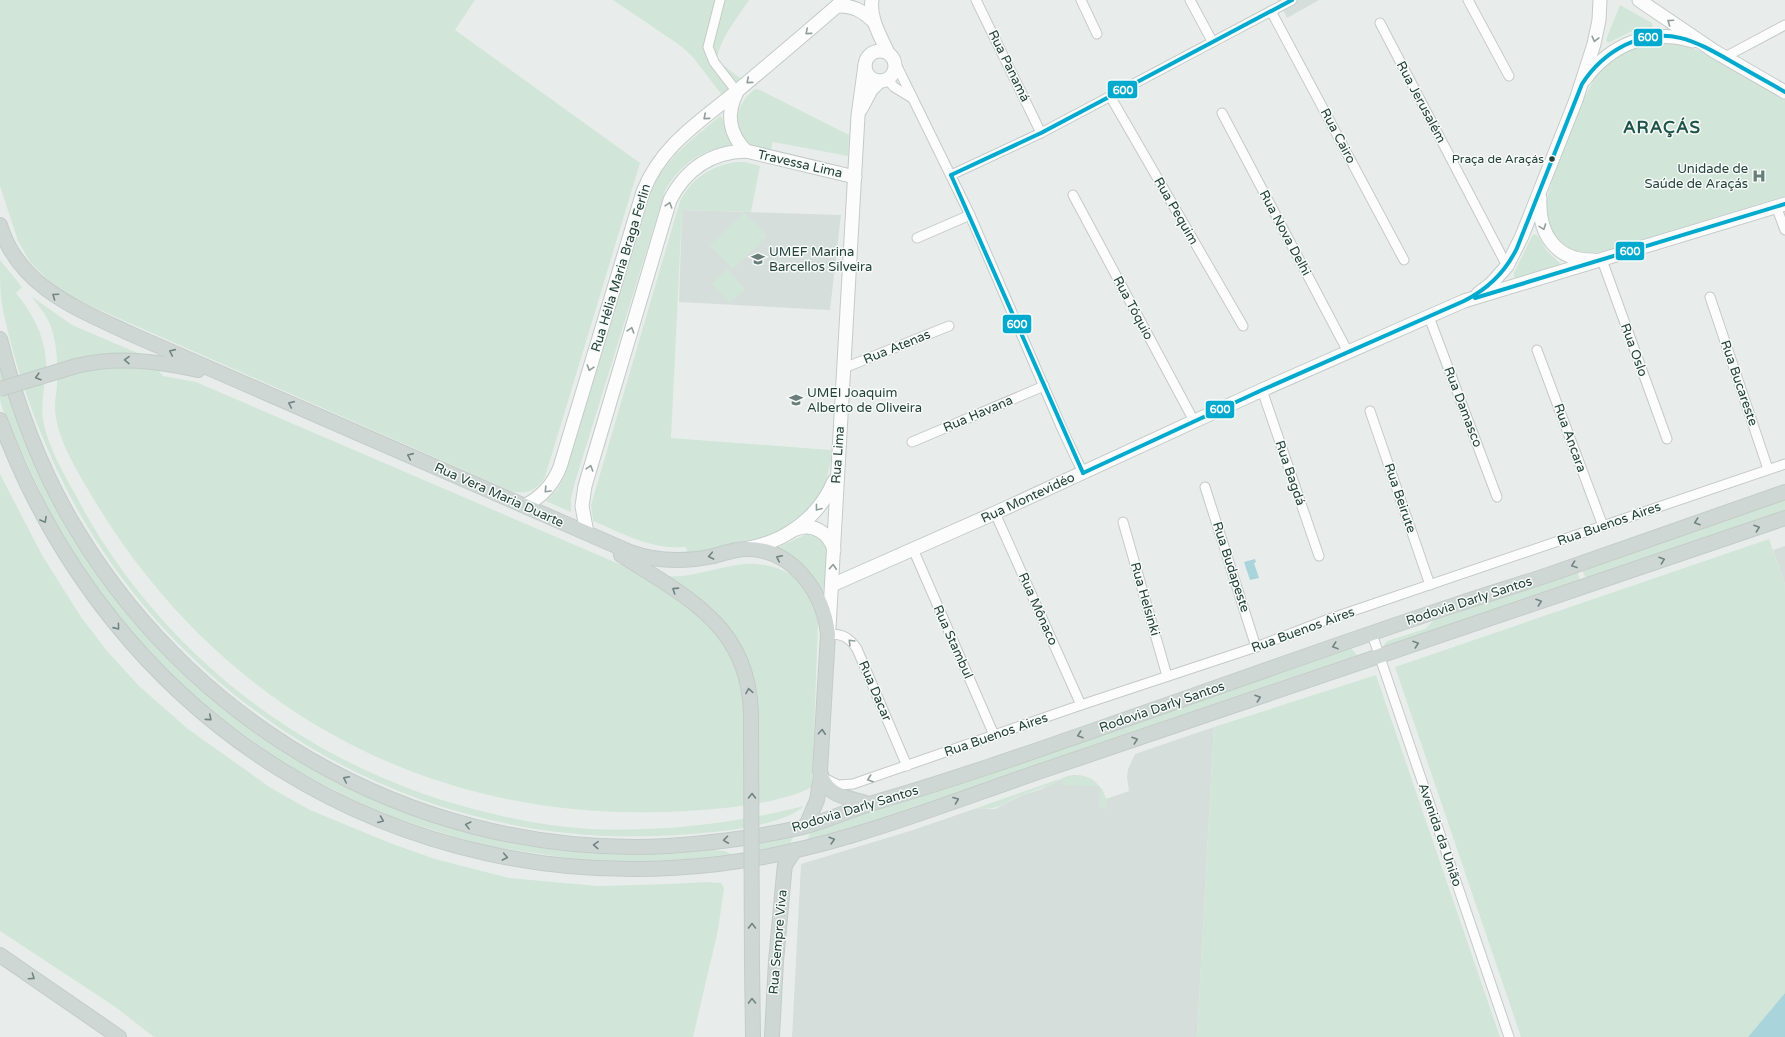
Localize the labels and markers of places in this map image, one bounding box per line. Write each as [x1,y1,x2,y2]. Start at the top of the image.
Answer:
place label: Praça de Araçás [1452,152,1544,166]
marker: Praça de Araçás [1547,154,1557,164]
place label: Unidade de Saúde de Araçás [1645,161,1748,192]
hospital icon: Unidade de Saúde de Araçás [1751,168,1767,184]
place label: UMEF Marina Barcellos Silveira [769,244,872,275]
school or university icon: UMEF Marina Barcellos Silveira [750,251,766,267]
place label: UMEI Joaquim Alberto de Oliveira [807,385,922,416]
school or university icon: UMEI Joaquim Alberto de Oliveira [788,392,804,408]

